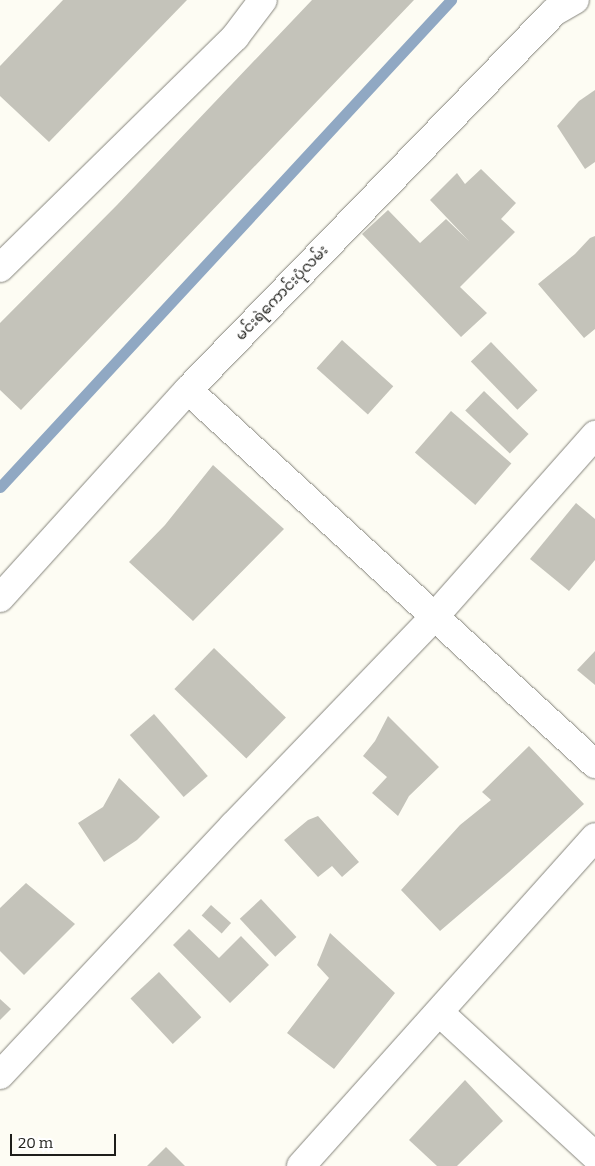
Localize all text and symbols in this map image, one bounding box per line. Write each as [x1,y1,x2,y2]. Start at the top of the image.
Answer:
street label: မင်းရဲကောင်းပုံလမ်း [232,242,332,344]
scale bar [12,1124,119,1156]
text: 20 m [18,1134,53,1152]

